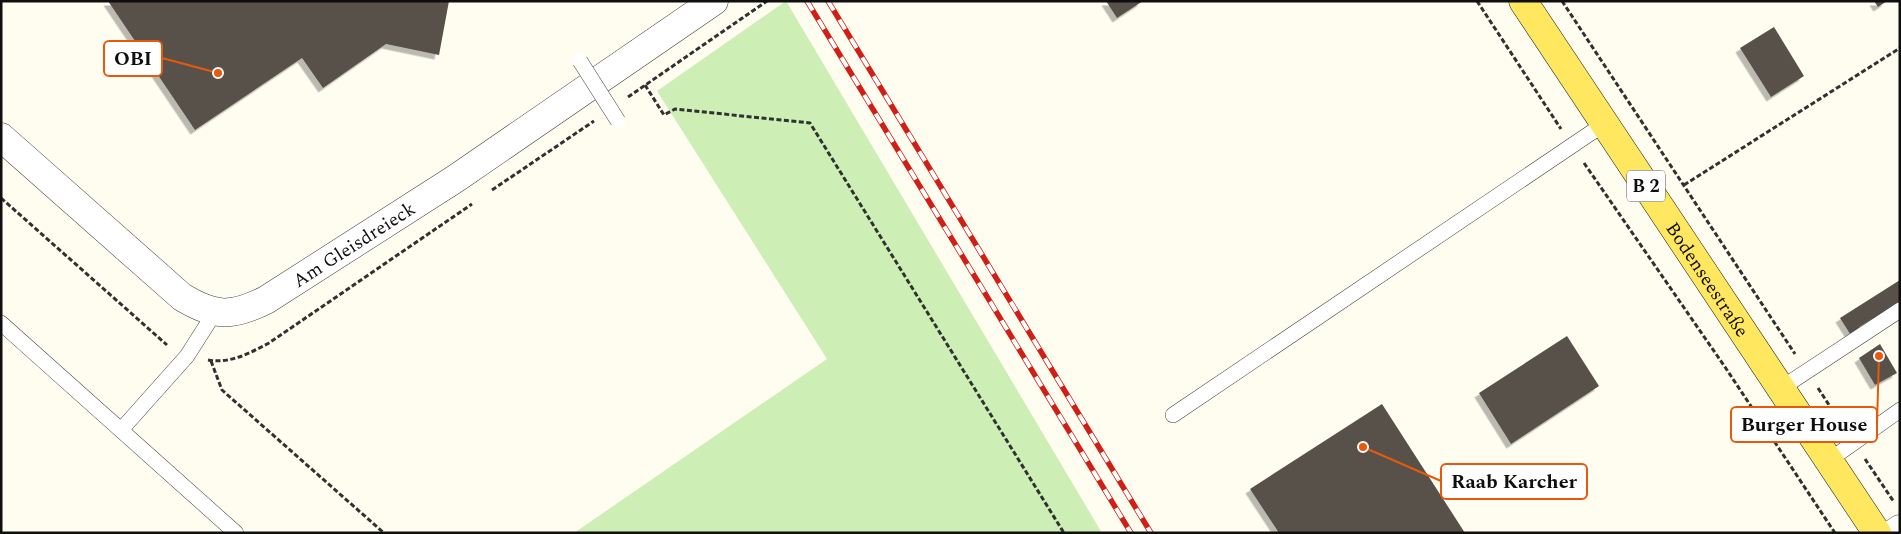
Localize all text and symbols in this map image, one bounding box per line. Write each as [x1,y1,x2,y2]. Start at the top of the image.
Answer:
callout: OBI [104,41,162,76]
text: OBI [114,44,152,74]
road number: B 2 [1627,170,1665,202]
street label: Am Gleisdreieck [287,195,422,295]
street label: Bodenseestraße [1658,216,1756,343]
callout: Burger House [1731,407,1877,442]
text: Burger House [1741,410,1867,440]
callout: Raab Karcher [1441,464,1587,499]
text: Raab Karcher [1451,467,1578,497]

